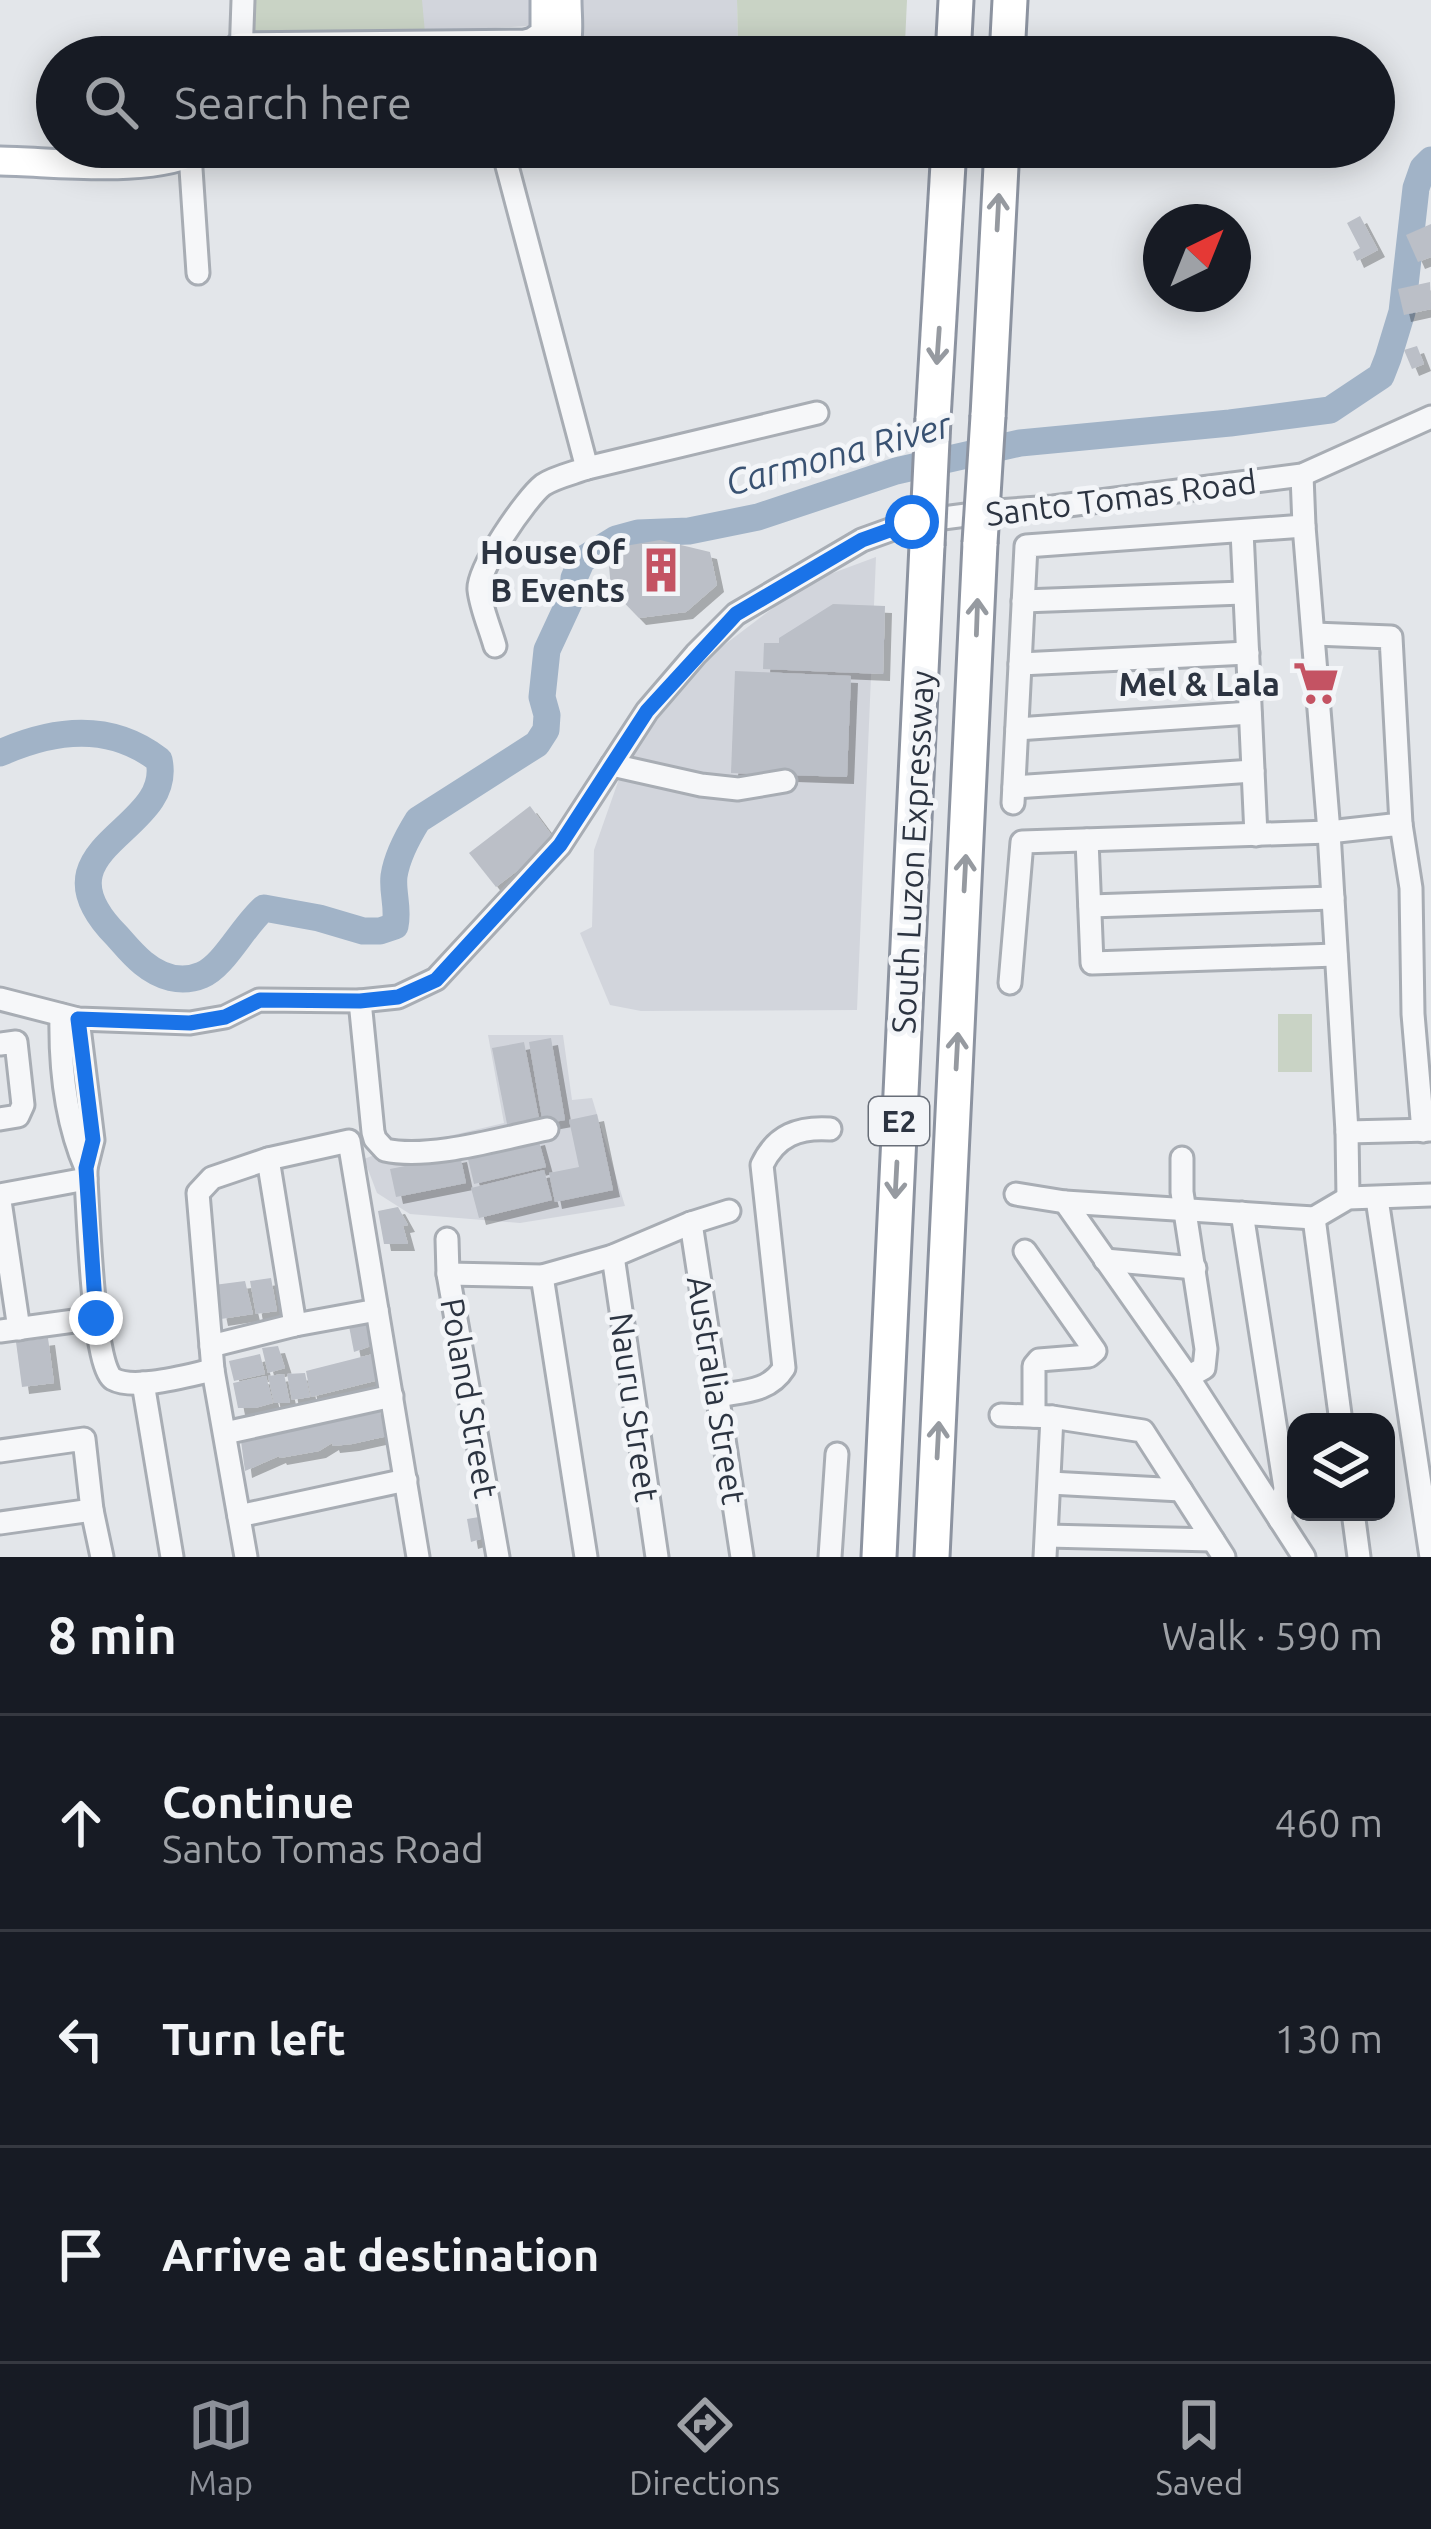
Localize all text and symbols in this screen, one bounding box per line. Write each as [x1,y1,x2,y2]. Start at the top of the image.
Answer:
search box [36,36,1395,168]
icon: search [78,69,144,135]
text: Search here [174,77,412,128]
one-way arrow [987,193,1010,232]
north arrow [1143,204,1251,312]
one-way arrow [926,326,949,365]
water label: Carmona River [721,403,957,503]
street label: Santo Tomas Road [984,462,1258,532]
route start [885,495,939,549]
place label: House Of B Events [480,533,625,608]
building icon: House Of B Events [636,545,686,595]
one-way arrow [966,598,989,637]
supermarket icon: Mel & Lala [1291,658,1341,708]
place label: Mel & Lala [1118,665,1280,702]
street label: South Luzon Expressway [884,669,940,1035]
one-way arrow [954,854,977,893]
one-way arrow [946,1032,969,1071]
road number: E2 [869,1097,929,1145]
one-way arrow [884,1160,907,1199]
street label: Australia Street [681,1273,753,1507]
route end [69,1291,123,1345]
street label: Poland Street [434,1295,506,1501]
street label: Nauru Street [603,1310,667,1504]
map controls [1287,1413,1395,1521]
button: layers [1287,1413,1395,1521]
one-way arrow [927,1421,950,1460]
text: 8 min [48,1606,177,1664]
text: Walk · 590 m [1162,1614,1383,1657]
text: Continue [162,1776,354,1827]
icon: ahead [48,1790,114,1856]
text: 460 m [1274,1801,1383,1844]
text: Santo Tomas Road [162,1827,484,1870]
icon: left [48,2006,114,2072]
text: Turn left [162,2013,346,2064]
text: 130 m [1274,2017,1383,2060]
icon: arrive [48,2222,114,2288]
text: Arrive at destination [162,2229,599,2280]
tab: Map [188,2392,254,2501]
tab: Directions [629,2392,780,2501]
tab: Saved [1155,2392,1243,2501]

